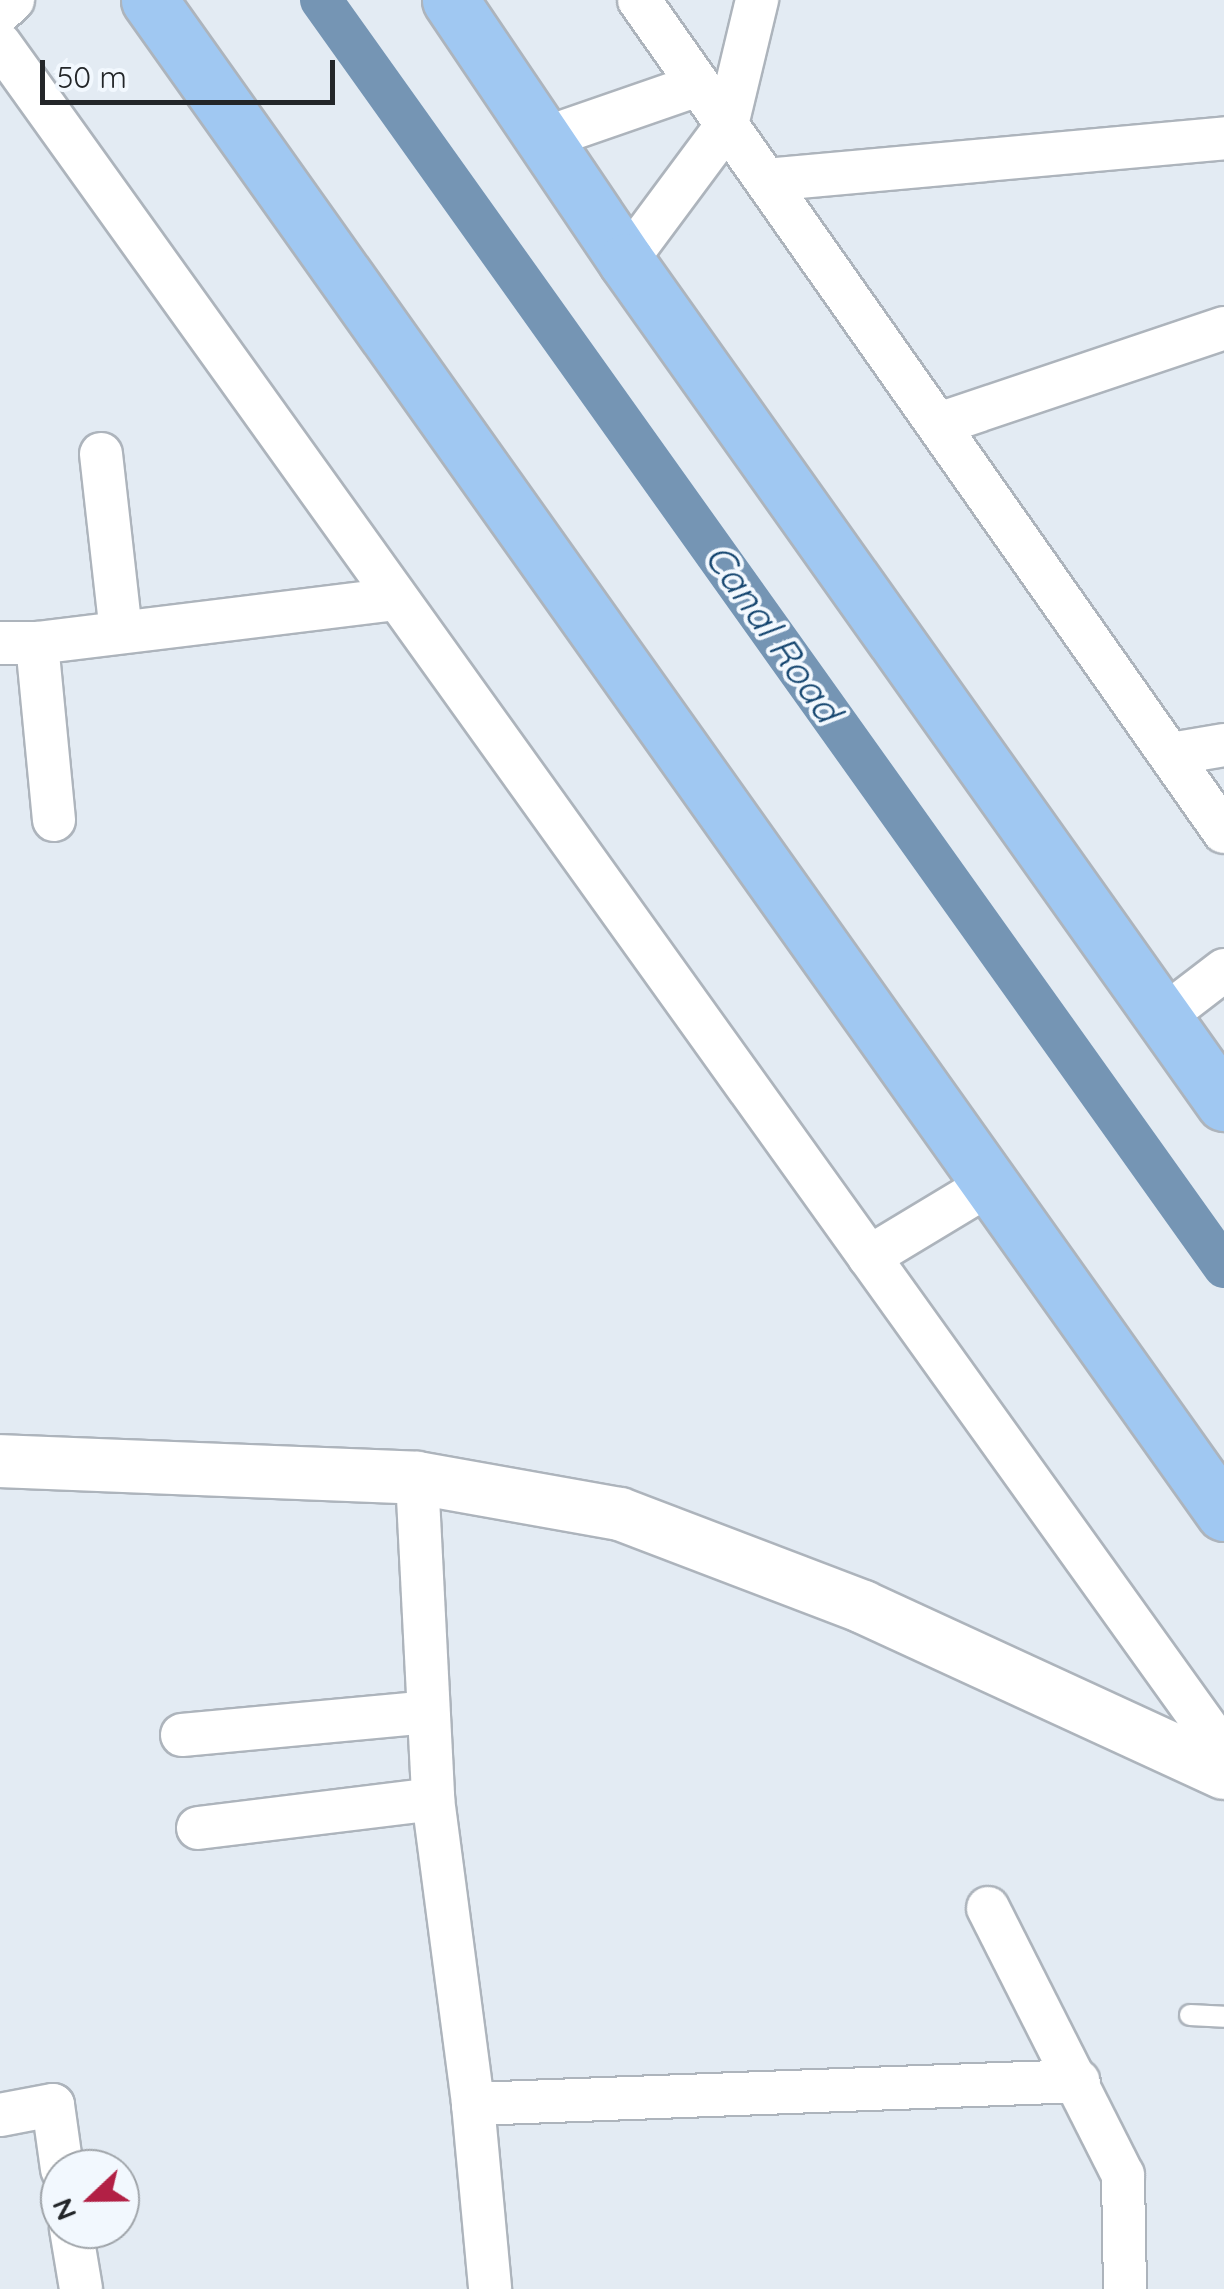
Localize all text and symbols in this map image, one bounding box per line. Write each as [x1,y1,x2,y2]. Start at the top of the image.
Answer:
scale bar [45,40,340,102]
text: 50 m [57,58,127,96]
water label: Canal Road [695,535,851,731]
north arrow [40,2149,140,2249]
text: N [43,2194,84,2226]

